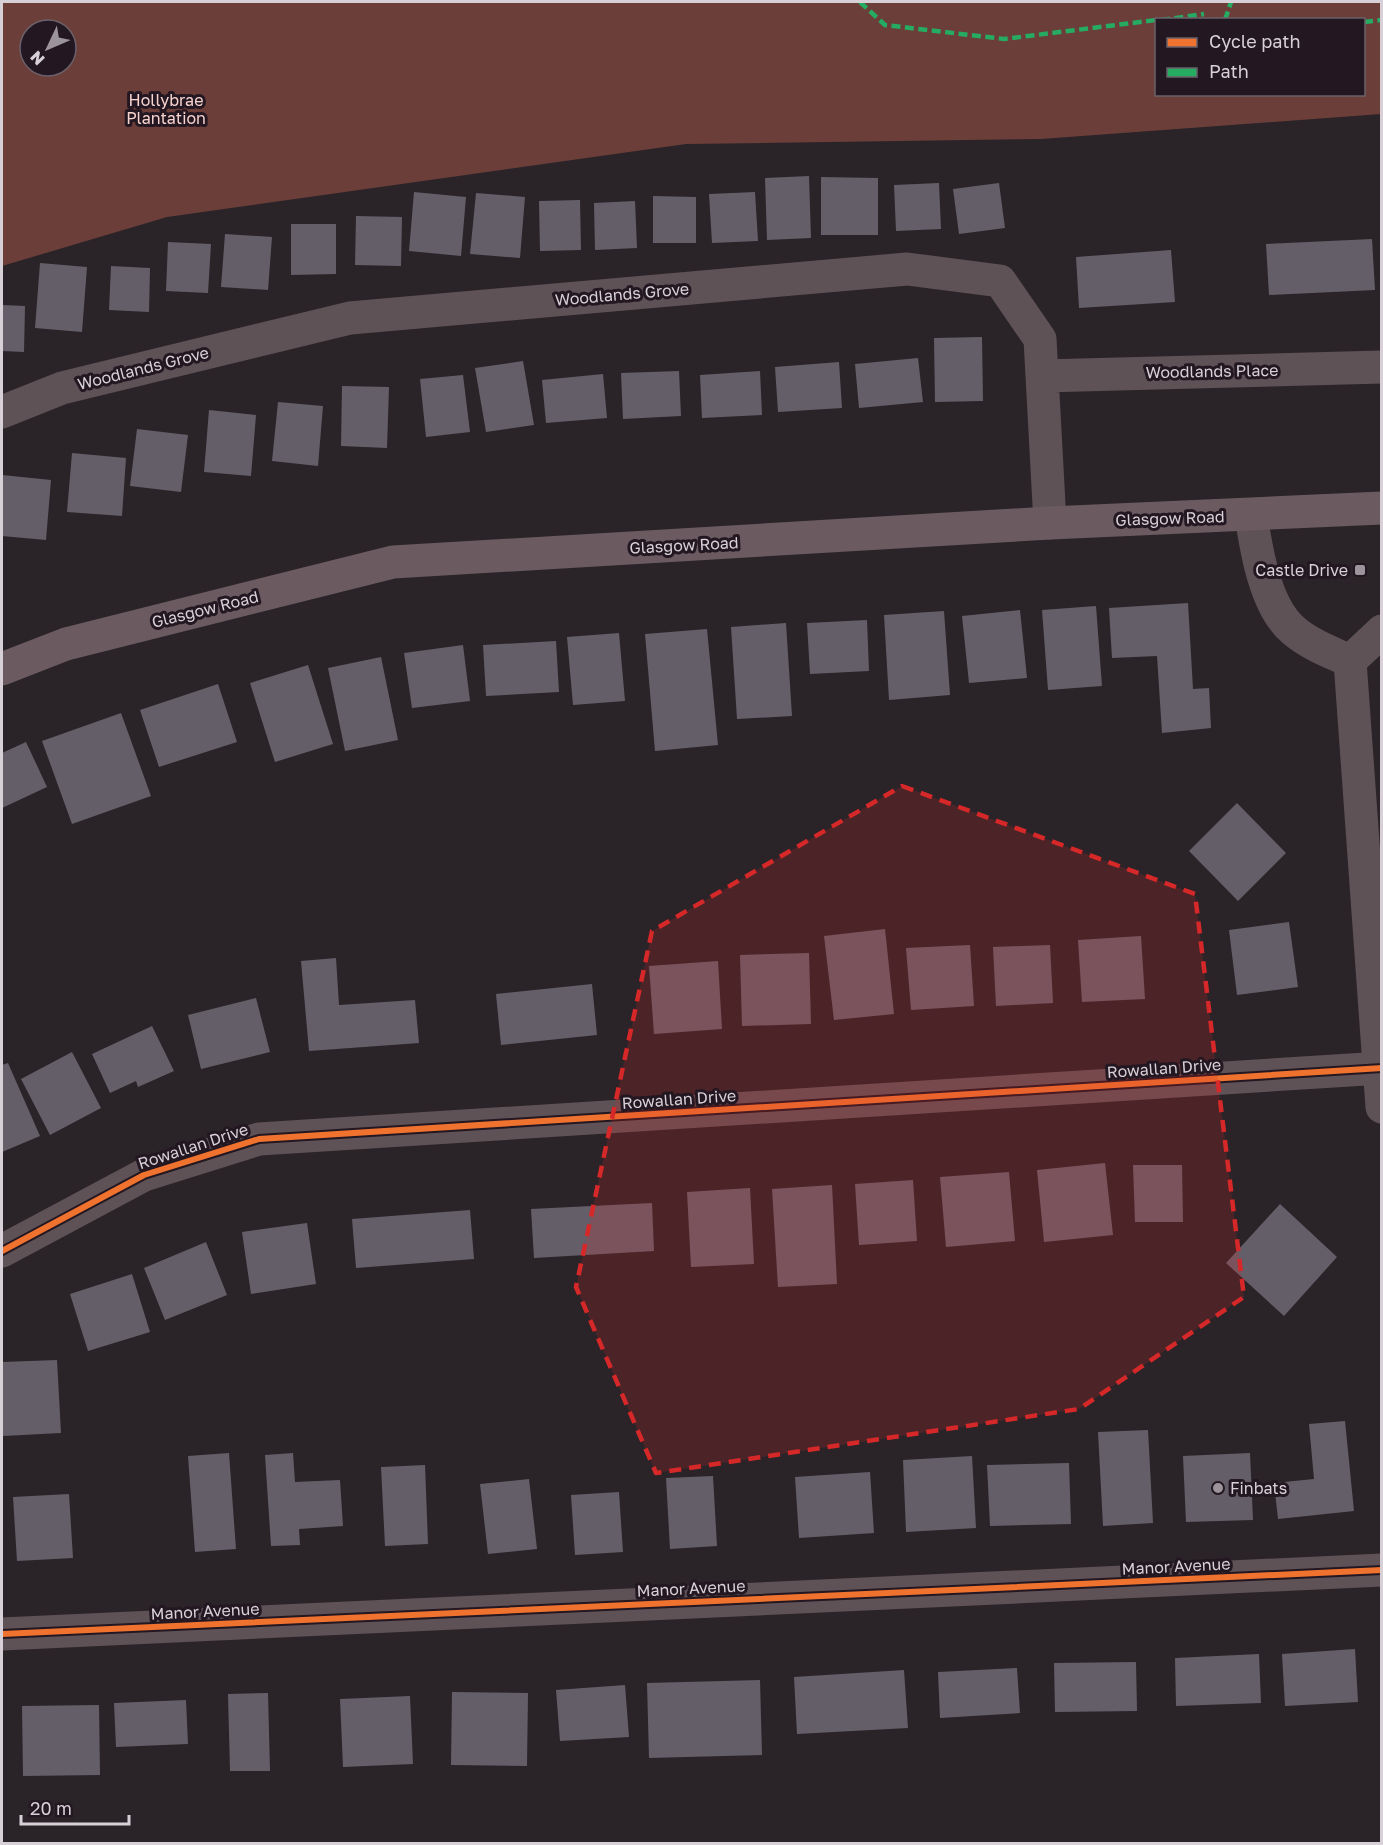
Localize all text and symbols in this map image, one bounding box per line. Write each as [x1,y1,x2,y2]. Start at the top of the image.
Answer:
north arrow [18,18,78,78]
legend [1155,18,1365,96]
text: Cycle path [1209,30,1301,52]
text: N [26,47,49,70]
text: Path [1209,60,1249,82]
park label: Hollybrae Plantation [126,90,206,128]
street label: Woodlands Grove [554,278,690,310]
street label: Woodlands Grove [75,342,211,394]
street label: Woodlands Place [1145,360,1279,382]
street label: Glasgow Road [1115,506,1225,530]
street label: Glasgow Road [629,532,739,558]
place label: Castle Drive [1255,560,1348,580]
marker: Castle Drive [1353,563,1367,577]
street label: Glasgow Road [150,586,260,632]
street label: Rowallan Drive [1106,1054,1222,1082]
street label: Rowallan Drive [621,1085,737,1113]
street label: Rowallan Drive [135,1119,251,1173]
place label: Finbats [1230,1478,1287,1498]
marker: Finbats [1211,1481,1225,1495]
street label: Manor Avenue [1121,1553,1231,1579]
street label: Manor Avenue [636,1575,746,1601]
street label: Manor Avenue [150,1598,260,1624]
scale bar [21,1788,129,1826]
text: 20 m [30,1797,72,1819]

